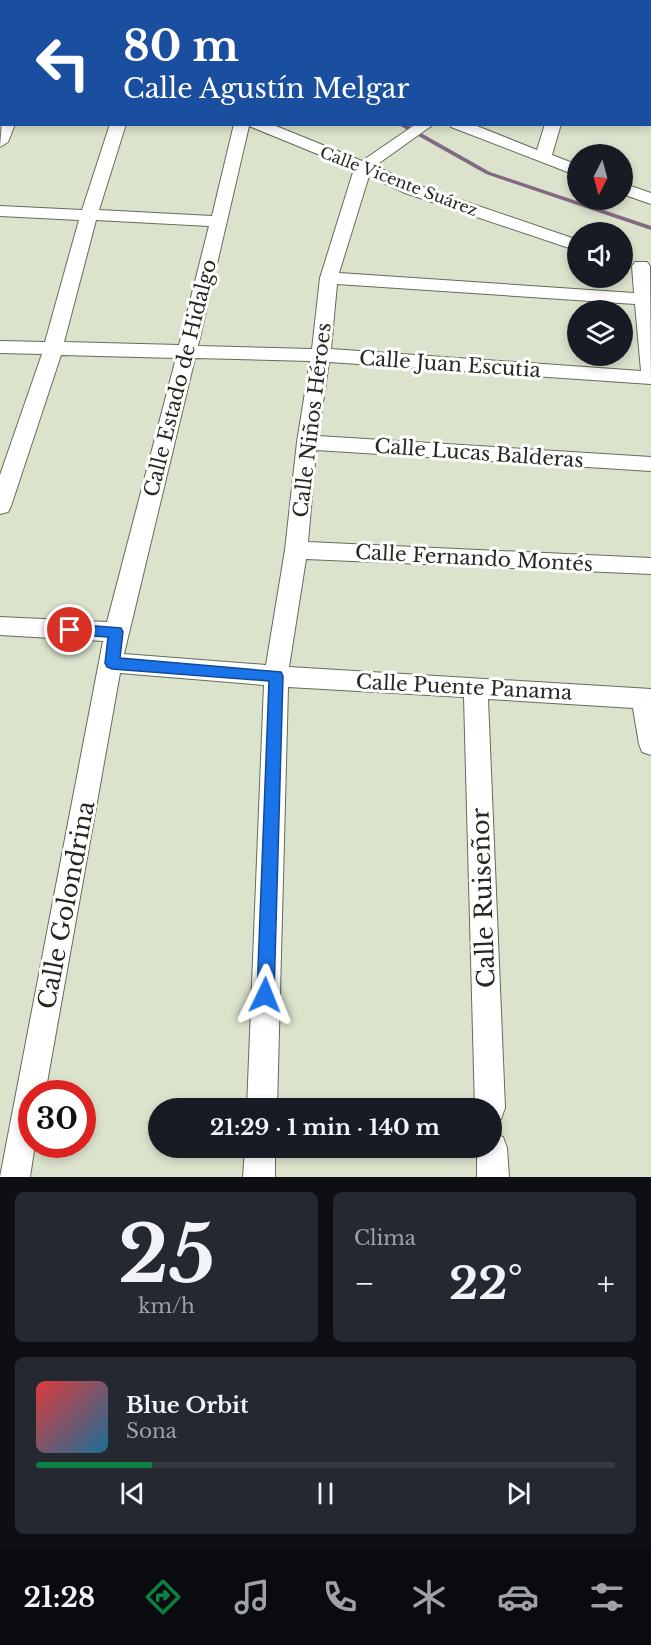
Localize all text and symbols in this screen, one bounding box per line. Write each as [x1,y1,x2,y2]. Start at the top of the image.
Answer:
text: 80 m [123,20,239,72]
icon: left [24,24,102,102]
text: Calle Agustín Melgar [123,72,409,105]
street label: Calle Vicente Suárez [317,142,481,220]
north arrow [567,144,633,210]
map controls [567,144,633,366]
button: sound [567,222,633,288]
street label: Calle Estado de Hidalgo [139,257,221,499]
button: layers [567,300,633,366]
street label: Calle Niños Héroes [288,321,336,519]
street label: Calle Juan Escutia [358,346,543,382]
street label: Calle Lucas Balderas [374,434,584,472]
street label: Calle Fernando Montés [354,540,594,576]
pin [44,604,95,655]
icon: arrive [53,613,86,646]
street label: Calle Puente Panama [355,669,574,705]
street label: Calle Golondrina [32,798,101,1011]
street label: Calle Ruiseñor [465,807,501,989]
position arrow [233,963,297,1027]
speed limit sign: 30 [18,1080,96,1158]
text: 21:29 · 1 min · 140 m [210,1114,440,1141]
text: 25 [118,1206,215,1303]
text: Clima [354,1226,416,1250]
text: 22° [449,1255,523,1311]
text: − [354,1263,375,1304]
text: + [597,1263,615,1304]
text: km/h [138,1294,195,1318]
text: Blue Orbit [126,1392,248,1419]
text: Sona [126,1419,177,1443]
icon: previous [116,1477,149,1510]
icon: pause [309,1477,342,1510]
icon: next [502,1477,535,1510]
icon: directions [142,1576,184,1618]
icon: music [231,1576,273,1618]
icon: phone [319,1576,361,1618]
icon: climate [408,1576,450,1618]
icon: car [497,1576,539,1618]
icon: filters [586,1576,628,1618]
text: 21:28 [23,1581,95,1614]

